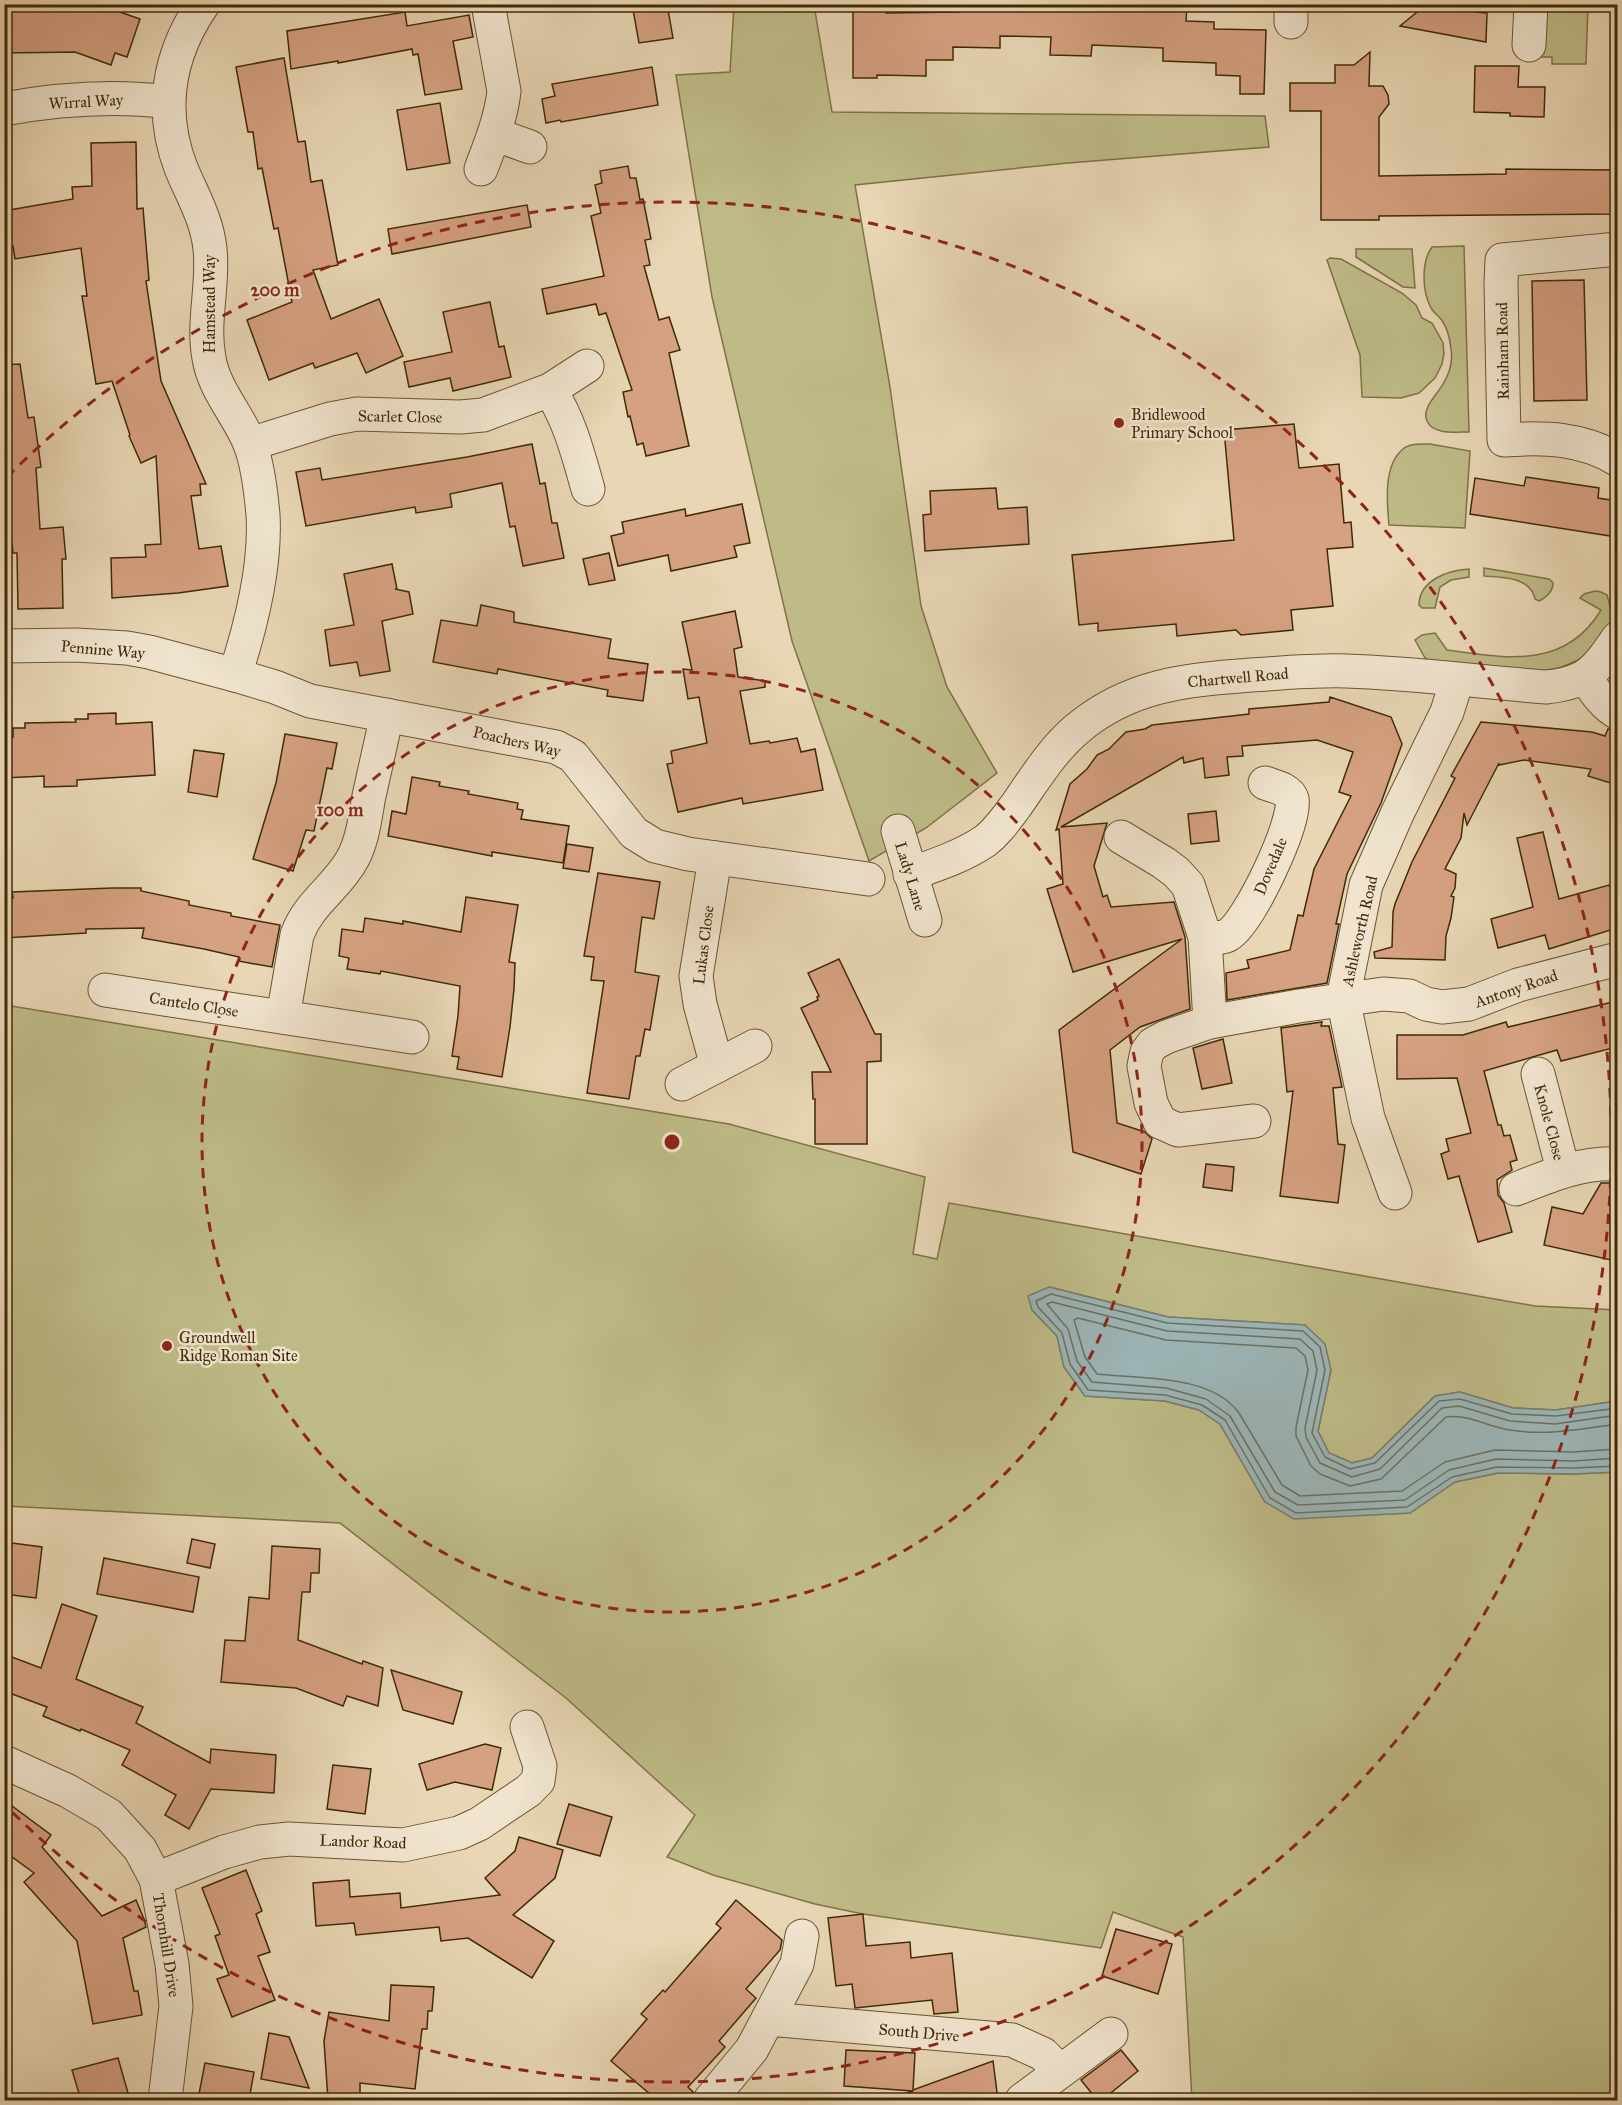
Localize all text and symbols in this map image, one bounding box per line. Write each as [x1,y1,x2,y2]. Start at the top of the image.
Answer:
street label: Wirral Way [48,90,124,113]
street label: Hamstead Way [200,254,219,353]
text: 200 m [251,279,300,301]
street label: Rainham Road [1492,302,1513,400]
place label: Bridlewood Primary School [1131,405,1234,442]
street label: Scarlet Close [358,406,443,427]
marker: Bridlewood Primary School [1112,416,1126,430]
street label: Pennine Way [60,636,146,663]
street label: Chartwell Road [1187,664,1289,691]
street label: Poachers Way [471,722,563,761]
text: 100 m [317,799,364,821]
street label: Dovedale [1250,834,1291,898]
street label: Lady Lane [891,839,930,913]
street label: Ashleworth Road [1337,874,1381,989]
street label: Lukas Close [689,904,718,986]
street label: Antony Road [1471,965,1560,1012]
street label: Cantelo Close [148,988,240,1021]
street label: Knole Close [1530,1082,1569,1163]
centre of rings [662,1132,682,1152]
place label: Groundwell Ridge Roman Site [179,1328,298,1366]
marker: Groundwell Ridge Roman Site [160,1339,174,1353]
street label: Landor Road [319,1830,407,1853]
street label: Thornhill Drive [149,1892,184,1999]
street label: South Drive [878,2020,960,2046]

